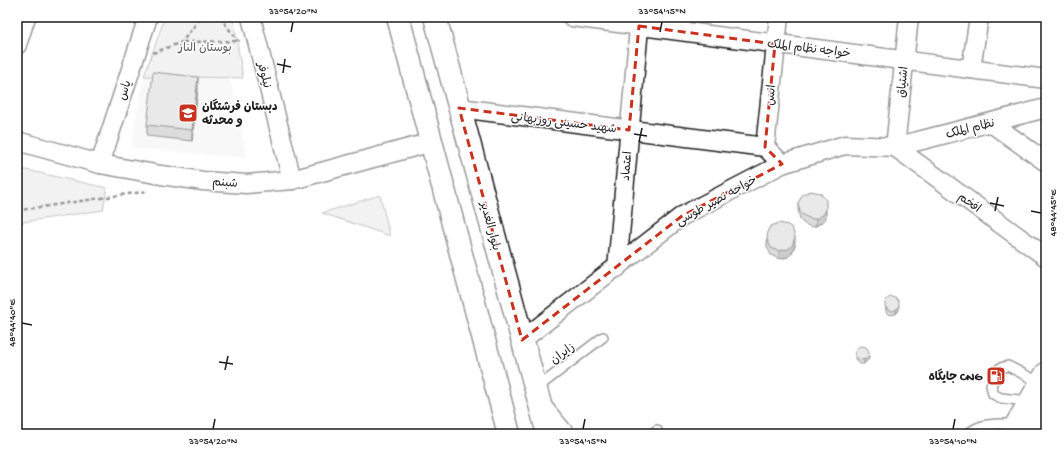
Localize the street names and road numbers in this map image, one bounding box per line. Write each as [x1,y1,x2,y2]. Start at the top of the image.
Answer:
street label: خواجه نظام الملک [766,37,851,62]
street label: نیلوفر [253,60,273,90]
street label: اشتیاق [895,66,913,99]
street label: یاس [116,79,136,102]
street label: انس [764,84,780,106]
street label: شهید حسینی روزبهانی [510,111,617,137]
street label: نظام الملک [945,117,996,143]
street label: اعتماد [620,151,636,182]
street label: خواجه نصیر طوسی [674,173,760,230]
street label: شبنم [212,176,238,192]
street label: افخم [955,190,984,217]
street label: بلوار الغدیر [476,200,502,252]
street label: زایران [548,341,578,368]

